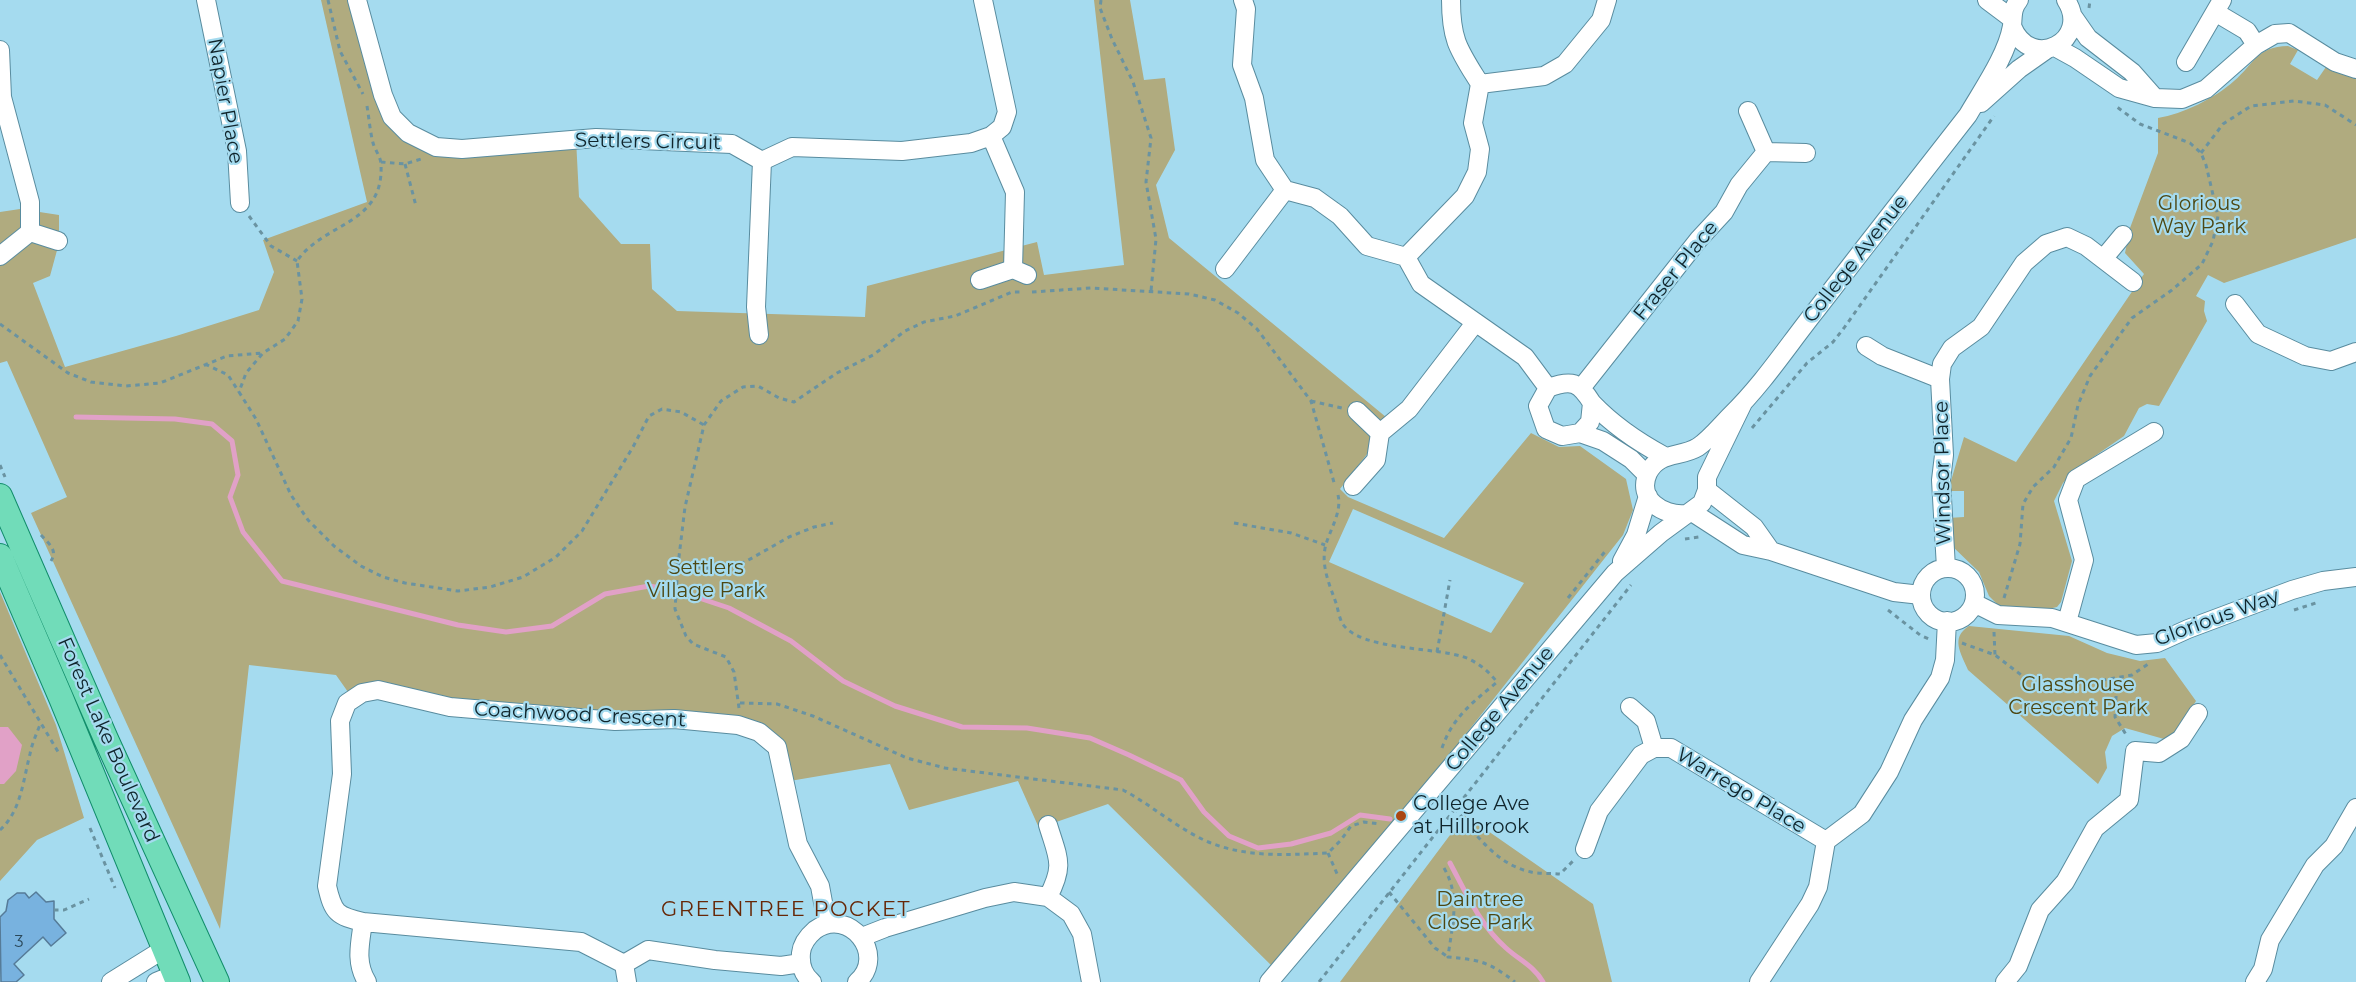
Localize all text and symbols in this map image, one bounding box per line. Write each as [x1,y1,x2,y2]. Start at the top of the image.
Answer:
street label: Napier Place [202,36,248,166]
street label: Settlers Circuit [575,129,721,155]
street label: College Avenue [1799,190,1913,328]
park label: Glorious Way Park [2152,192,2246,239]
street label: Fraser Place [1629,216,1723,326]
street label: Windsor Place [1930,401,1956,545]
park label: Settlers Village Park [647,556,765,603]
street label: Glorious Way [2151,584,2283,652]
street label: Forest Lake Boulevard [52,634,164,846]
street label: College Avenue [1441,642,1559,776]
park label: Glasshouse Crescent Park [2008,673,2148,720]
street label: Coachwood Crescent [473,697,687,733]
street label: Warrego Place [1672,743,1810,839]
place label: College Ave at Hillbrook [1413,792,1530,839]
marker: College Ave at Hillbrook [1394,809,1408,823]
park label: Daintree Close Park [1428,888,1532,935]
district label: GREENTREE POCKET [661,897,911,923]
house number: 3 [14,932,24,952]

